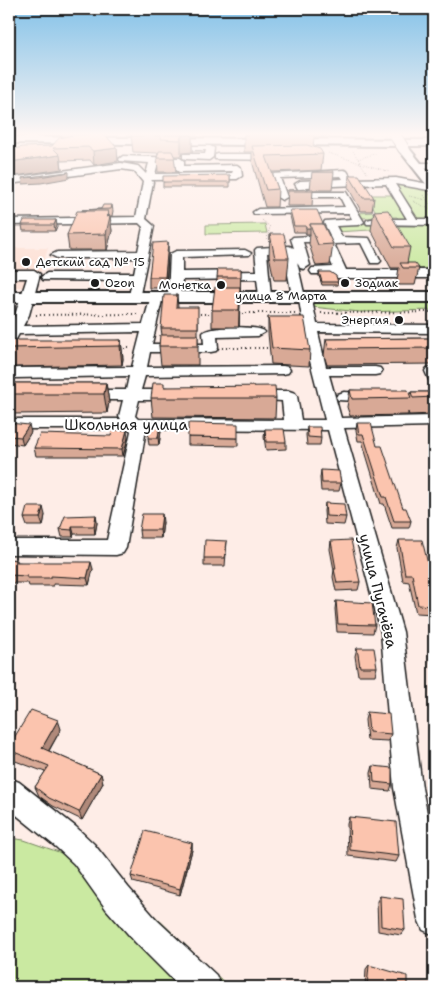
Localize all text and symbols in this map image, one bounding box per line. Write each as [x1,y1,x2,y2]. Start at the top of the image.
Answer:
place label: Детский сад № 15 [36,254,145,270]
marker: Детский сад № 15 [20,256,32,268]
place label: Ozon [105,275,135,291]
place label: Зодиак [355,275,399,291]
marker: Ozon [89,277,101,289]
place label: Монетка [159,277,212,293]
marker: Зодиак [339,277,351,289]
marker: Монетка [215,279,227,291]
street label: улица 8 Марта [235,288,327,304]
place label: Энергия [342,312,389,328]
marker: Энергия [393,314,405,326]
street label: Школьная улица [64,415,188,435]
street label: улица Пугачёва [354,532,402,651]

